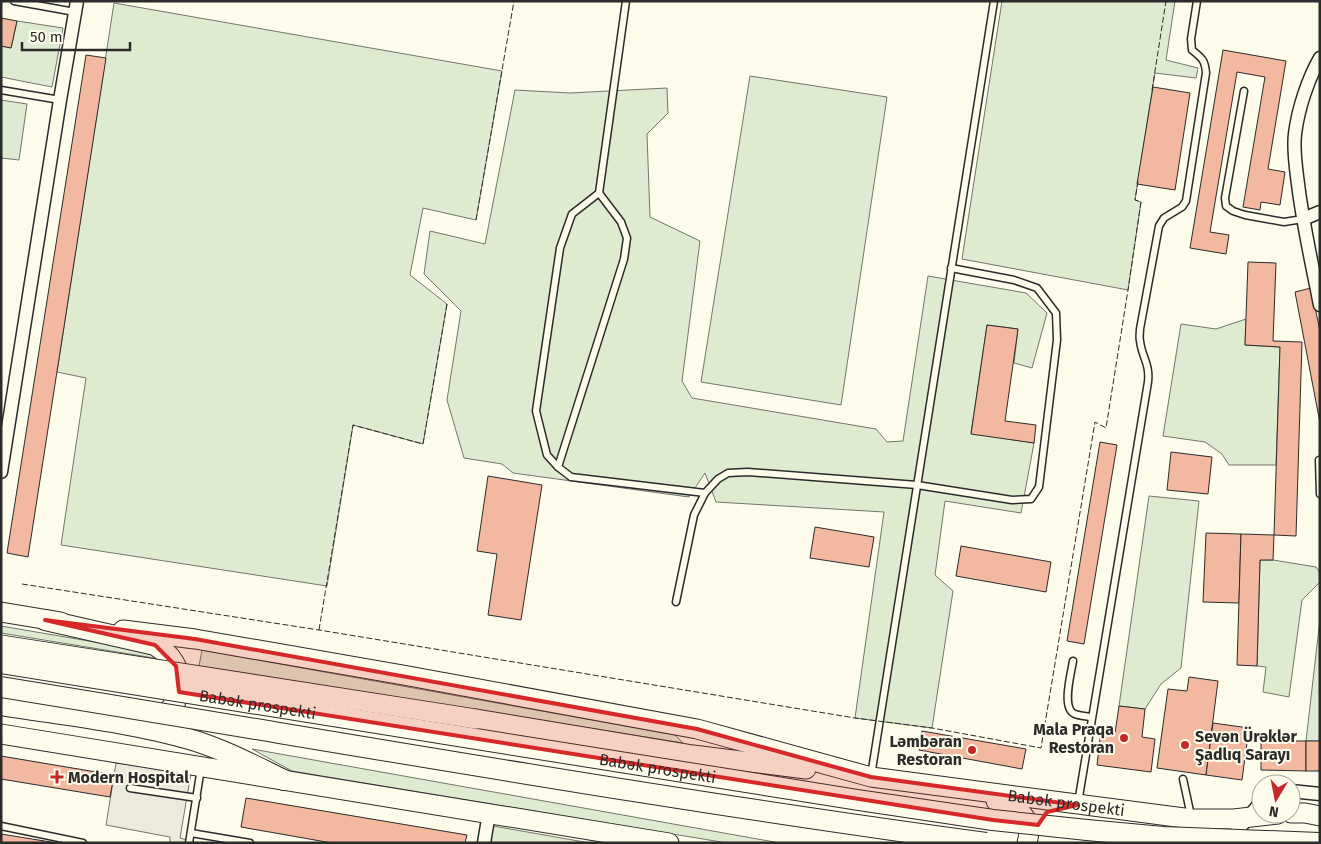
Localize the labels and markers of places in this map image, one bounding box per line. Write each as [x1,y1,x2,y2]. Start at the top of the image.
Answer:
place label: Mala Praqa Restoran [1033,720,1114,757]
place label: Sevən Ürəklər Şadlıq Sarayı [1195,726,1298,766]
place label: Ləmbəran Restoran [889,732,962,769]
marker: Mala Praqa Restoran [1118,732,1130,744]
marker: Sevən Ürəklər Şadlıq Sarayı [1179,739,1191,751]
marker: Ləmbəran Restoran [966,744,978,756]
place label: Modern Hospital [68,768,189,787]
marker: Modern Hospital [50,770,64,784]

